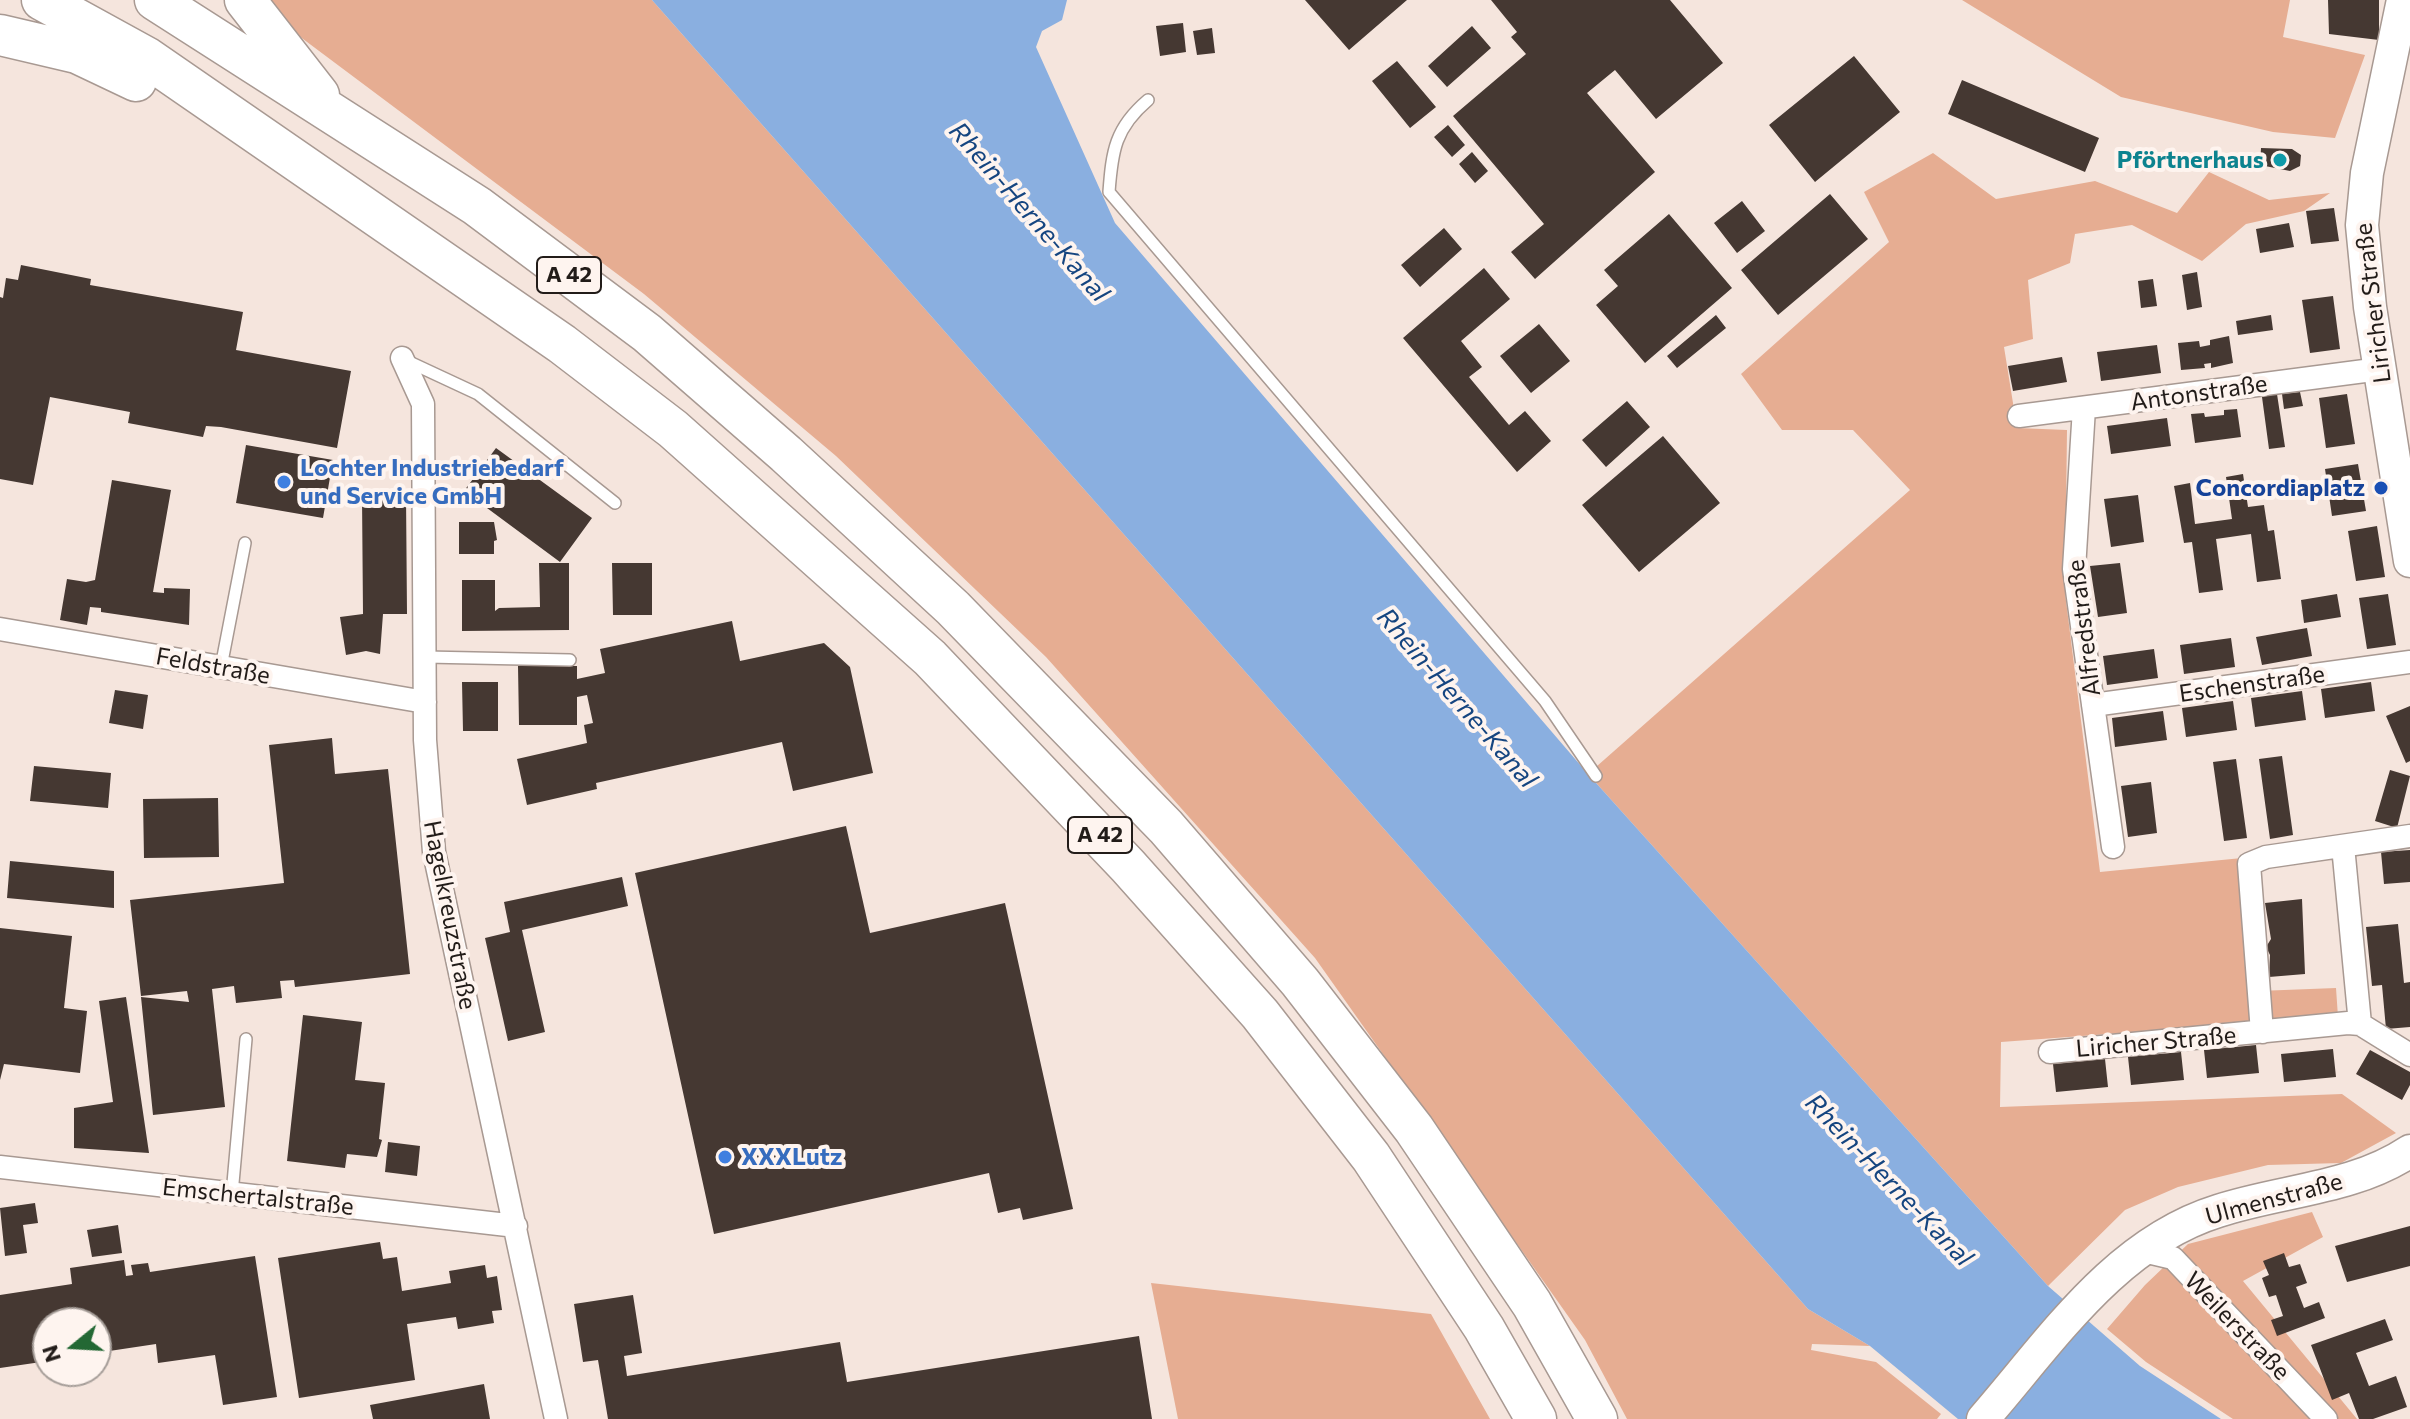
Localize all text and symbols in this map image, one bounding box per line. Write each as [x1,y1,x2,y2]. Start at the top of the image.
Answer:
water label: Rhein-Herne-Kanal [942,116,1116,308]
place label: Pförtnerhaus [2117,146,2264,174]
marker: Pförtnerhaus [2271,151,2289,169]
street label: Liricher Straße [2349,221,2397,385]
road number: A 42 [537,257,601,293]
street label: Antonstraße [2129,369,2269,417]
place label: Lochter Industriebedarf und Service GmbH [300,454,564,510]
marker: Lochter Industriebedarf und Service GmbH [275,473,293,491]
place label: Concordiaplatz [2196,474,2365,502]
marker: Concordiaplatz [2372,479,2390,497]
street label: Alfredstraße [2061,558,2107,698]
water label: Rhein-Herne-Kanal [1370,602,1544,794]
street label: Feldstraße [154,642,272,690]
street label: Eschenstraße [2177,660,2327,708]
road number: A 42 [1068,817,1132,853]
street label: Hagelkreuzstraße [418,818,482,1012]
street label: Liricher Straße [2075,1021,2237,1063]
water label: Rhein-Herne-Kanal [1799,1087,1979,1273]
place label: XXXLutz [741,1143,842,1171]
marker: XXXLutz [716,1148,734,1166]
street label: Ulmenstraße [2202,1167,2346,1231]
street label: Emschertalstraße [161,1173,355,1221]
street label: Weilerstraße [2178,1266,2296,1386]
north arrow [32,1307,112,1387]
text: N [35,1342,66,1366]

